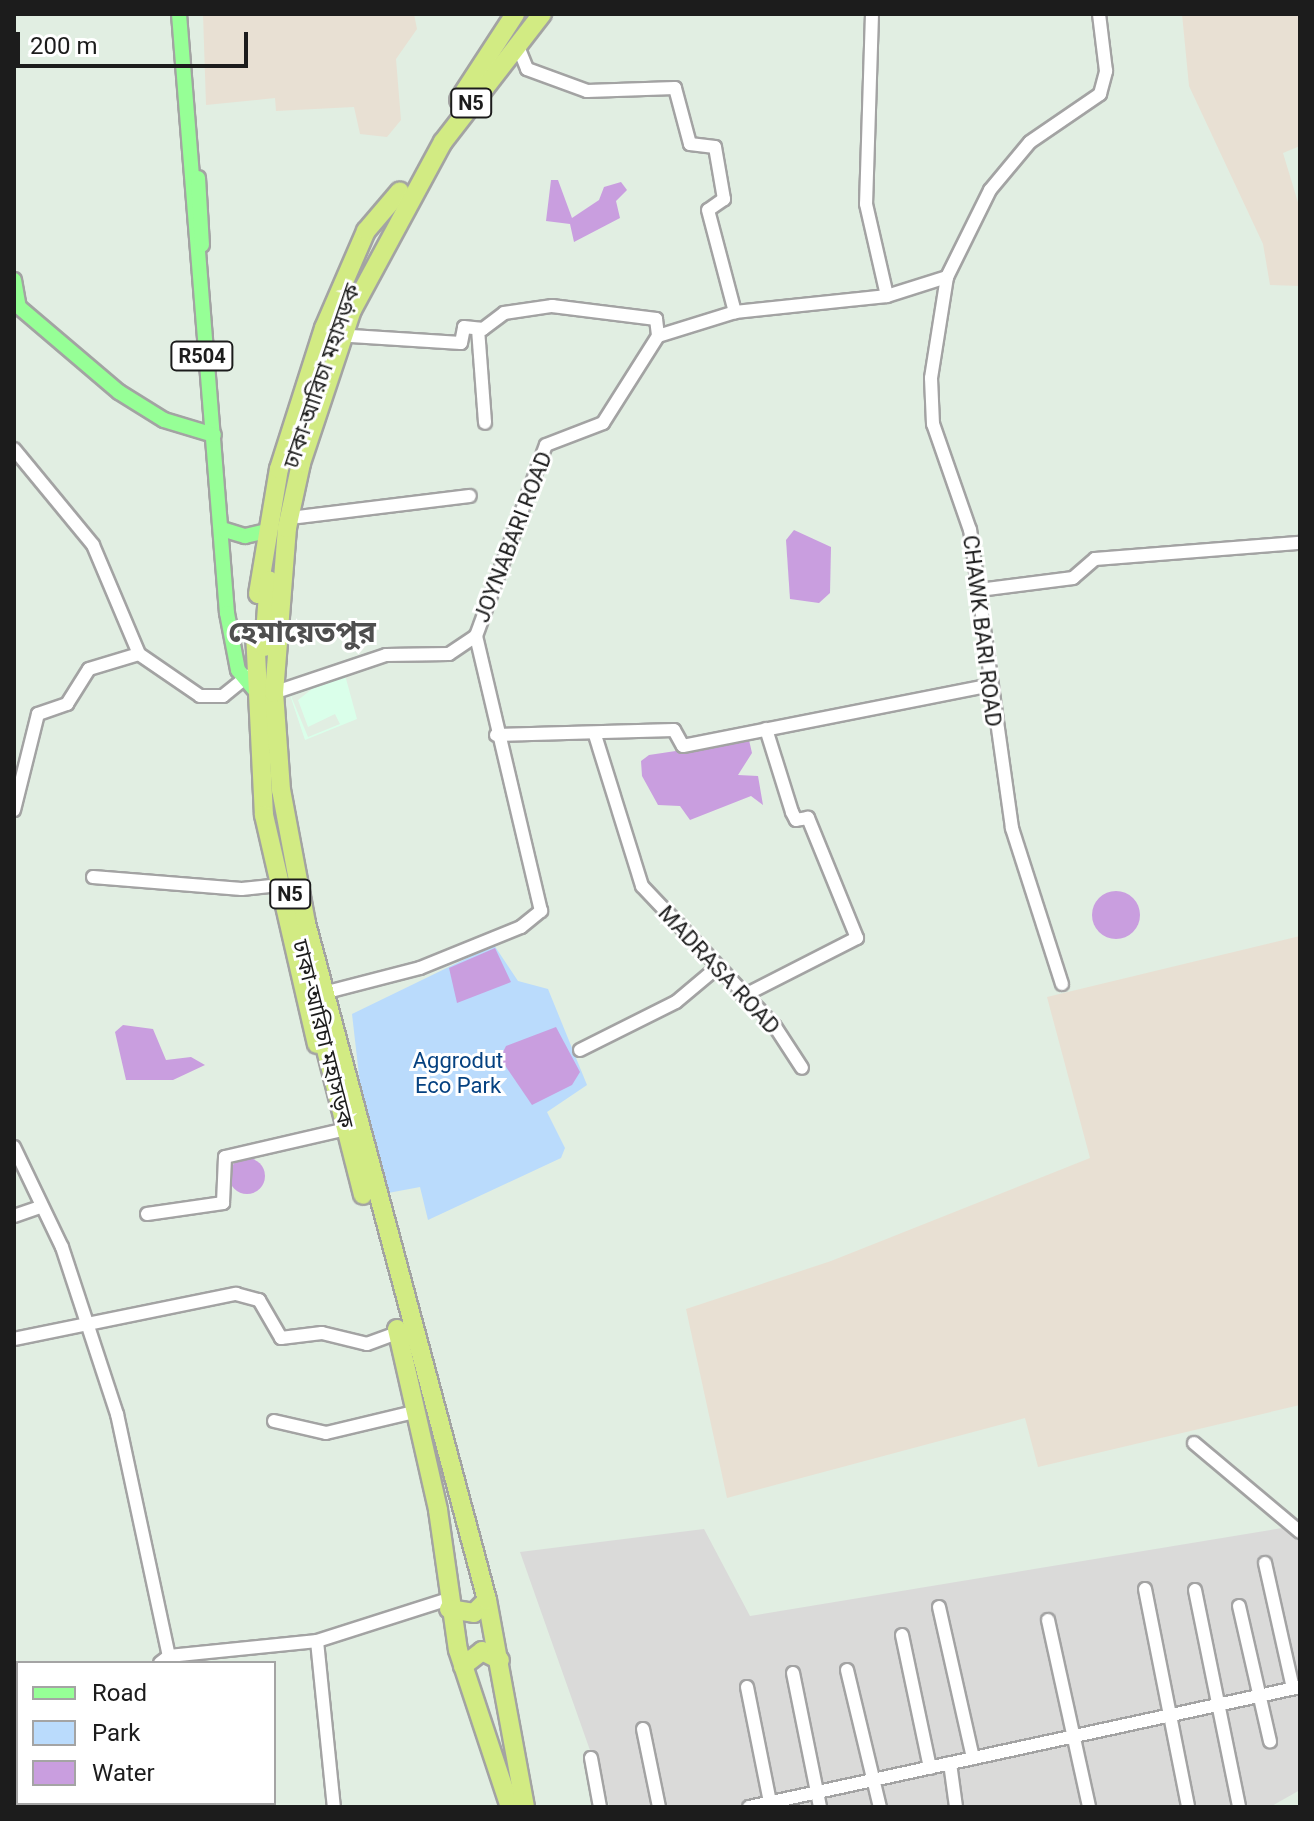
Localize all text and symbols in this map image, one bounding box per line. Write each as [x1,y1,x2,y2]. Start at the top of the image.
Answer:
scale bar [20,16,252,66]
text: 200 m [30,32,97,60]
road number: N5 [449,87,493,119]
street label: ঢাকা-আরিচা মহাসড়ক [278,280,366,472]
road number: R504 [170,340,234,372]
street label: JOYNABARI ROAD [468,448,558,626]
street label: CHAWK BARI ROAD [957,534,1007,728]
district label: হেমায়েতপুর [228,614,376,650]
road number: N5 [268,878,312,910]
street label: MADRASA ROAD [653,900,785,1040]
street label: ঢাকা-আরিচা মহাসড়ক [287,937,359,1131]
park label: Aggrodut Eco Park [413,1047,503,1098]
legend [16,1661,276,1805]
text: Road [92,1679,147,1707]
text: Park [92,1719,140,1747]
text: Water [92,1759,155,1787]

